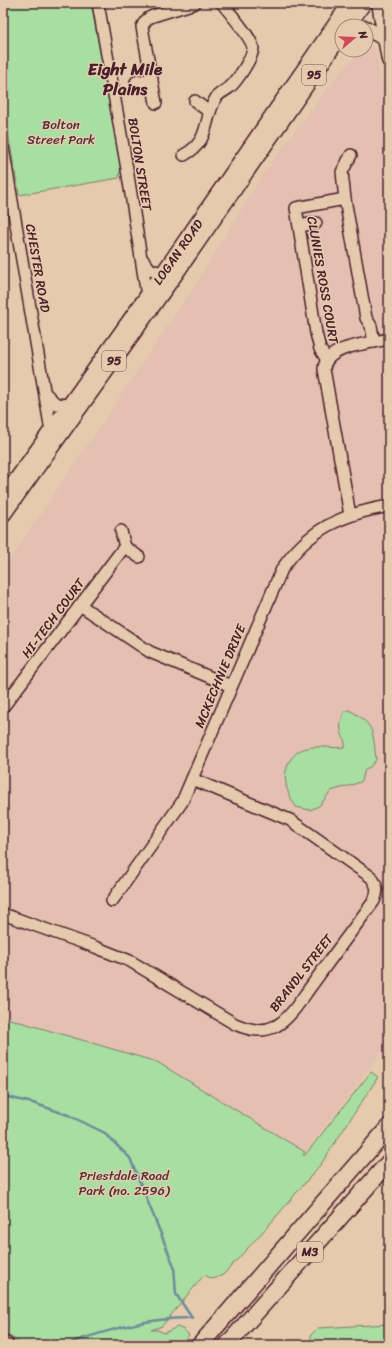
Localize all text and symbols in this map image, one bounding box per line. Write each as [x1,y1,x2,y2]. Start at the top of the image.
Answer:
north arrow [334,18,374,58]
text: N [352,27,373,42]
district label: Eight Mile Plains [88,54,163,104]
road number: 95 [302,65,326,85]
park label: Bolton Street Park [27,113,95,151]
street label: BOLTON STREET [121,116,159,213]
street label: LOGAN ROAD [147,214,209,290]
street label: CLUNIES ROSS COURT [300,214,346,346]
street label: CHESTER ROAD [19,222,57,314]
road number: 95 [102,351,126,371]
street label: HI-TECH COURT [15,573,91,663]
street label: MCKECHNIE DRIVE [188,620,252,731]
street label: BRANDL STREET [263,928,340,1017]
park label: Priestdale Road Park (no. 2596) [78,1164,171,1202]
road number: M3 [297,1242,323,1262]

